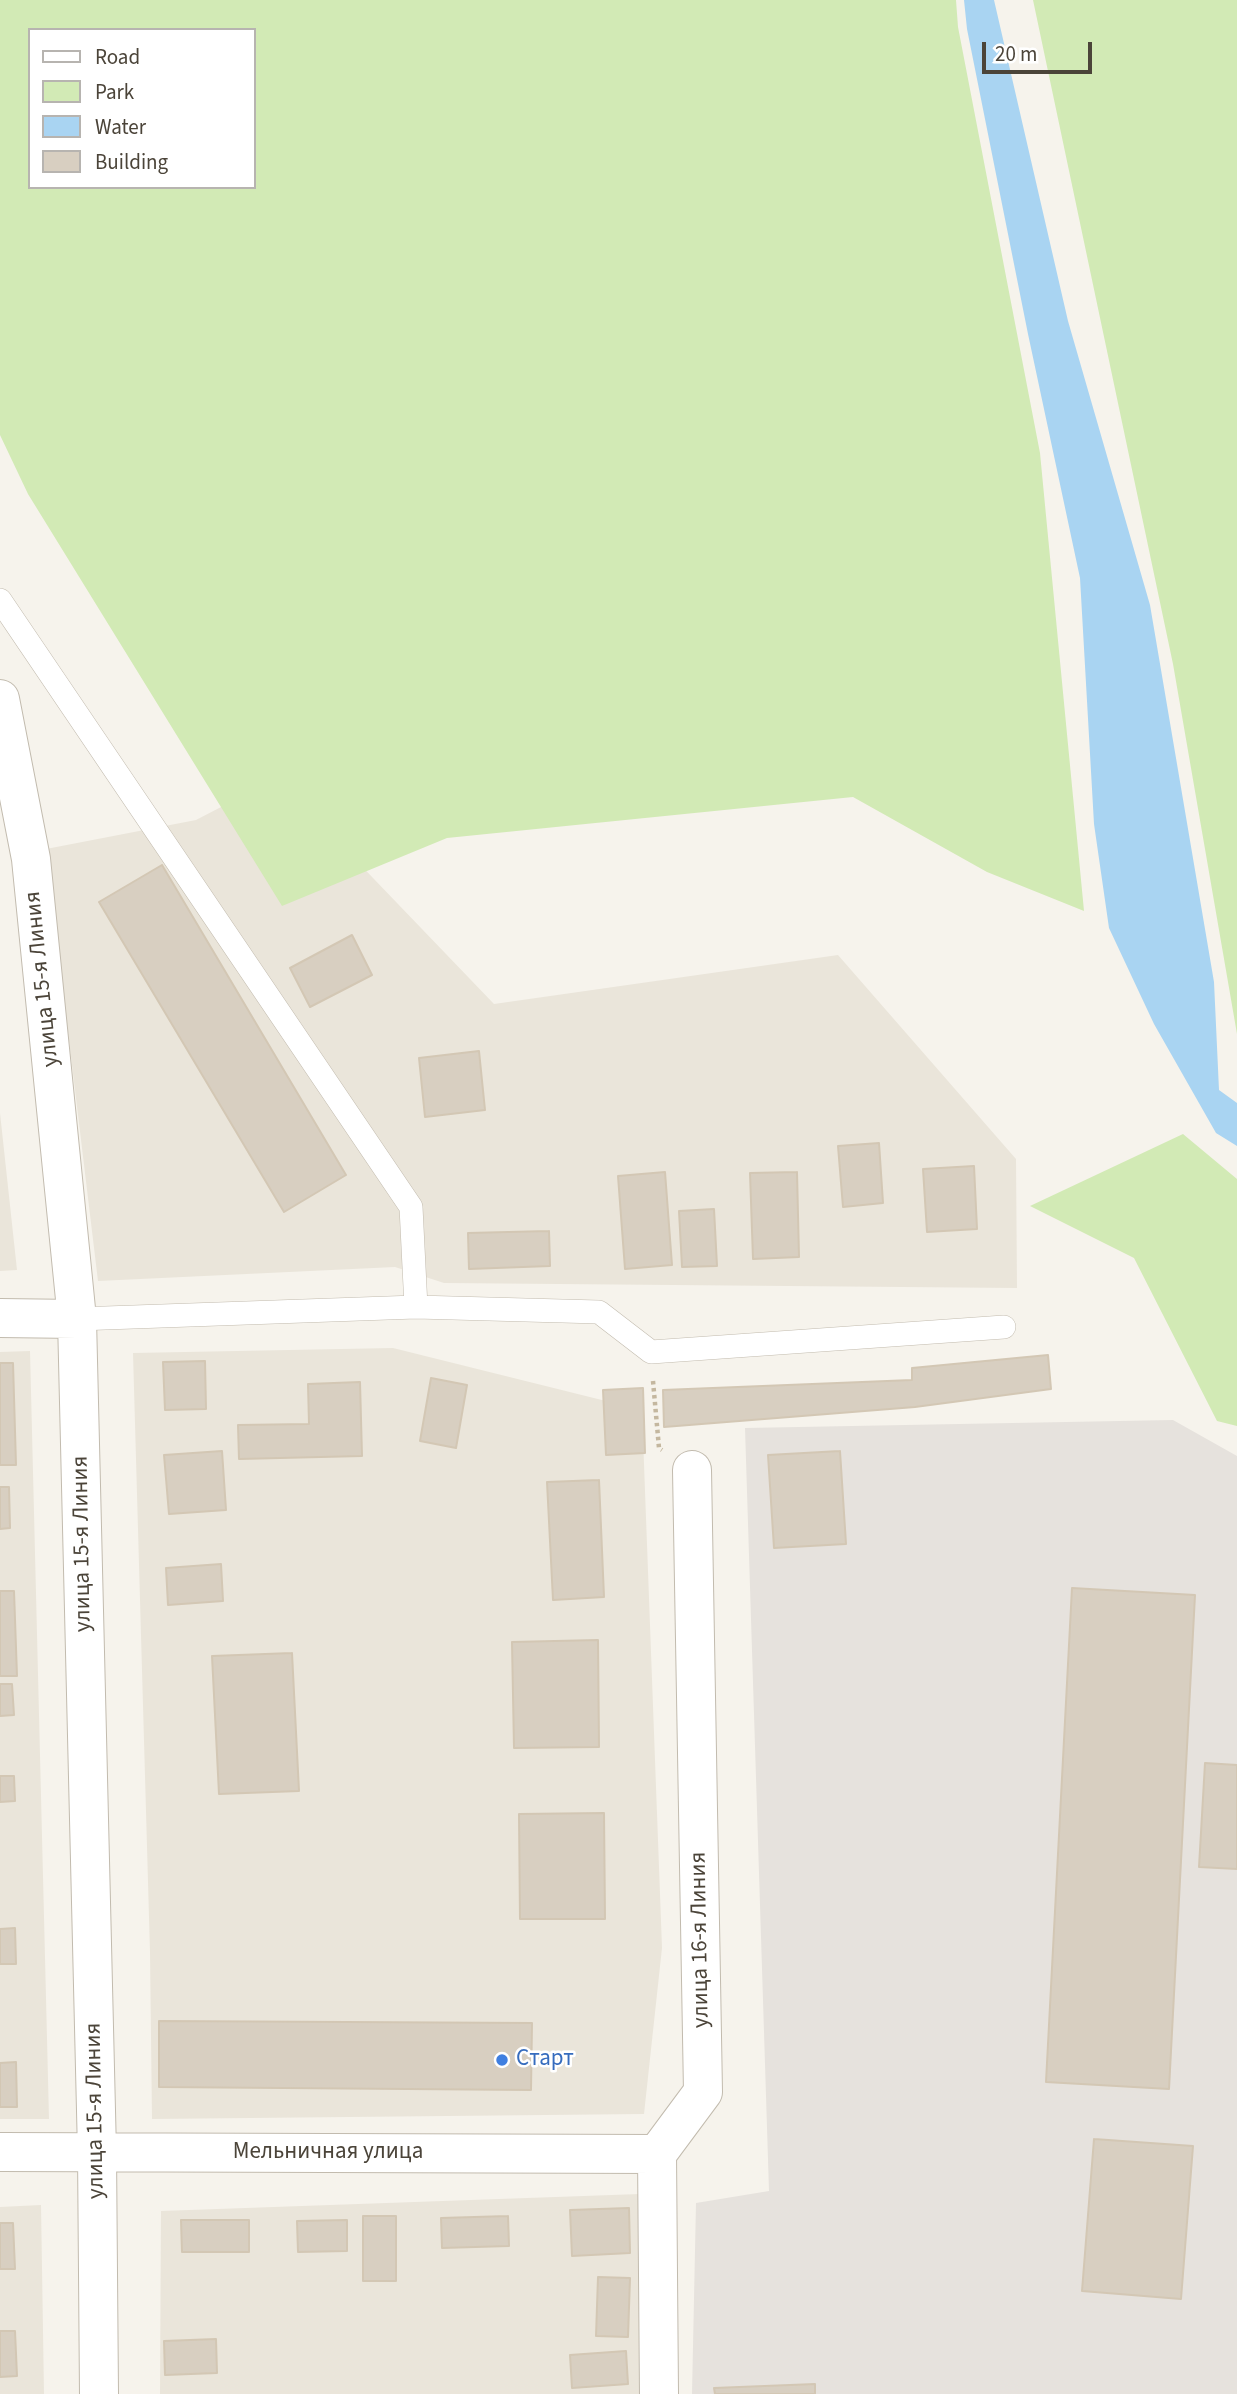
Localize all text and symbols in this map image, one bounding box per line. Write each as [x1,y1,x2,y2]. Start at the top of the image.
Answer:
legend [28,28,256,189]
scale bar [985,28,1095,72]
text: 20 m [995,39,1037,69]
text: Road [95,42,140,72]
text: Park [95,77,134,107]
text: Water [95,112,146,142]
text: Building [95,147,168,177]
street label: улица 15-я Линия [20,890,66,1068]
street label: улица 15-я Линия [68,1456,98,1632]
street label: улица 16-я Линия [686,1852,716,2028]
street label: улица 15-я Линия [81,2023,111,2199]
place label: Cтарт [516,2046,574,2074]
marker: Cтарт [494,2052,510,2068]
street label: Мельничная улица [233,2139,423,2167]

